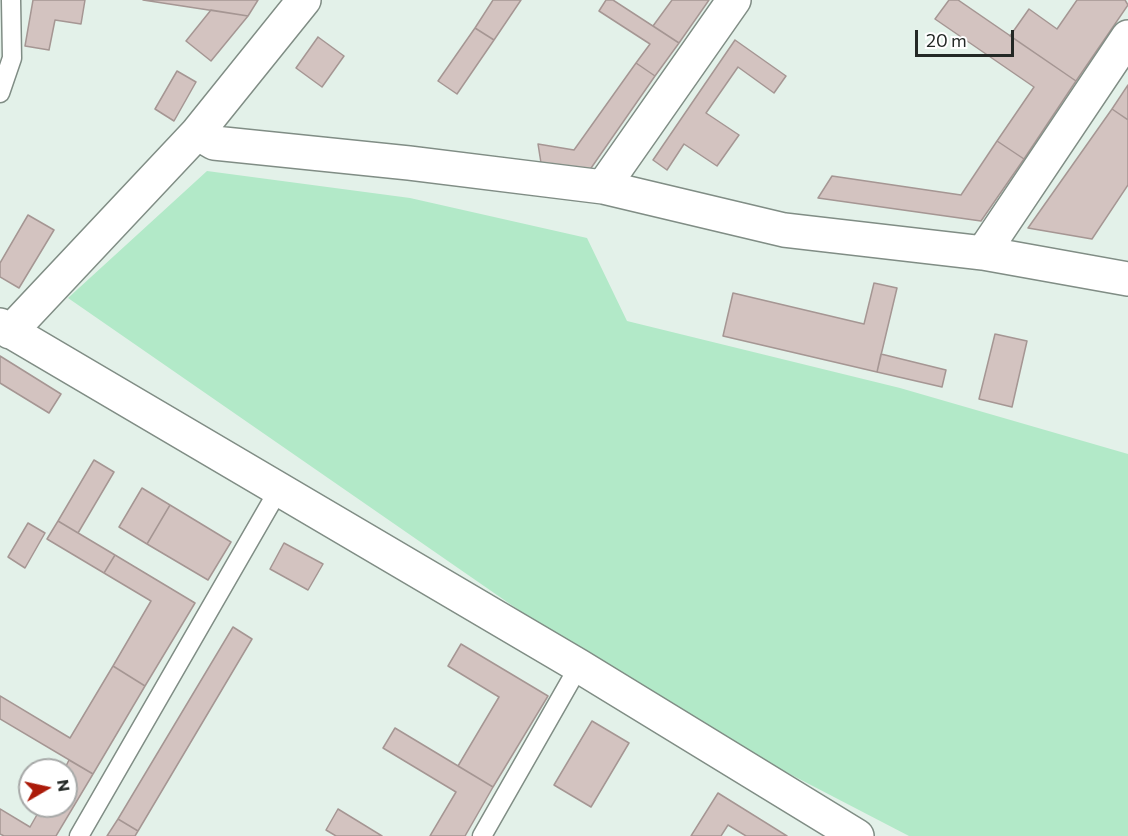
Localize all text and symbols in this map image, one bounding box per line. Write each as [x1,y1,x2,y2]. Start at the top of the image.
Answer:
scale bar [918,18,1017,56]
text: 20 m [926,29,967,51]
north arrow [18,758,78,818]
text: N [54,778,75,793]

